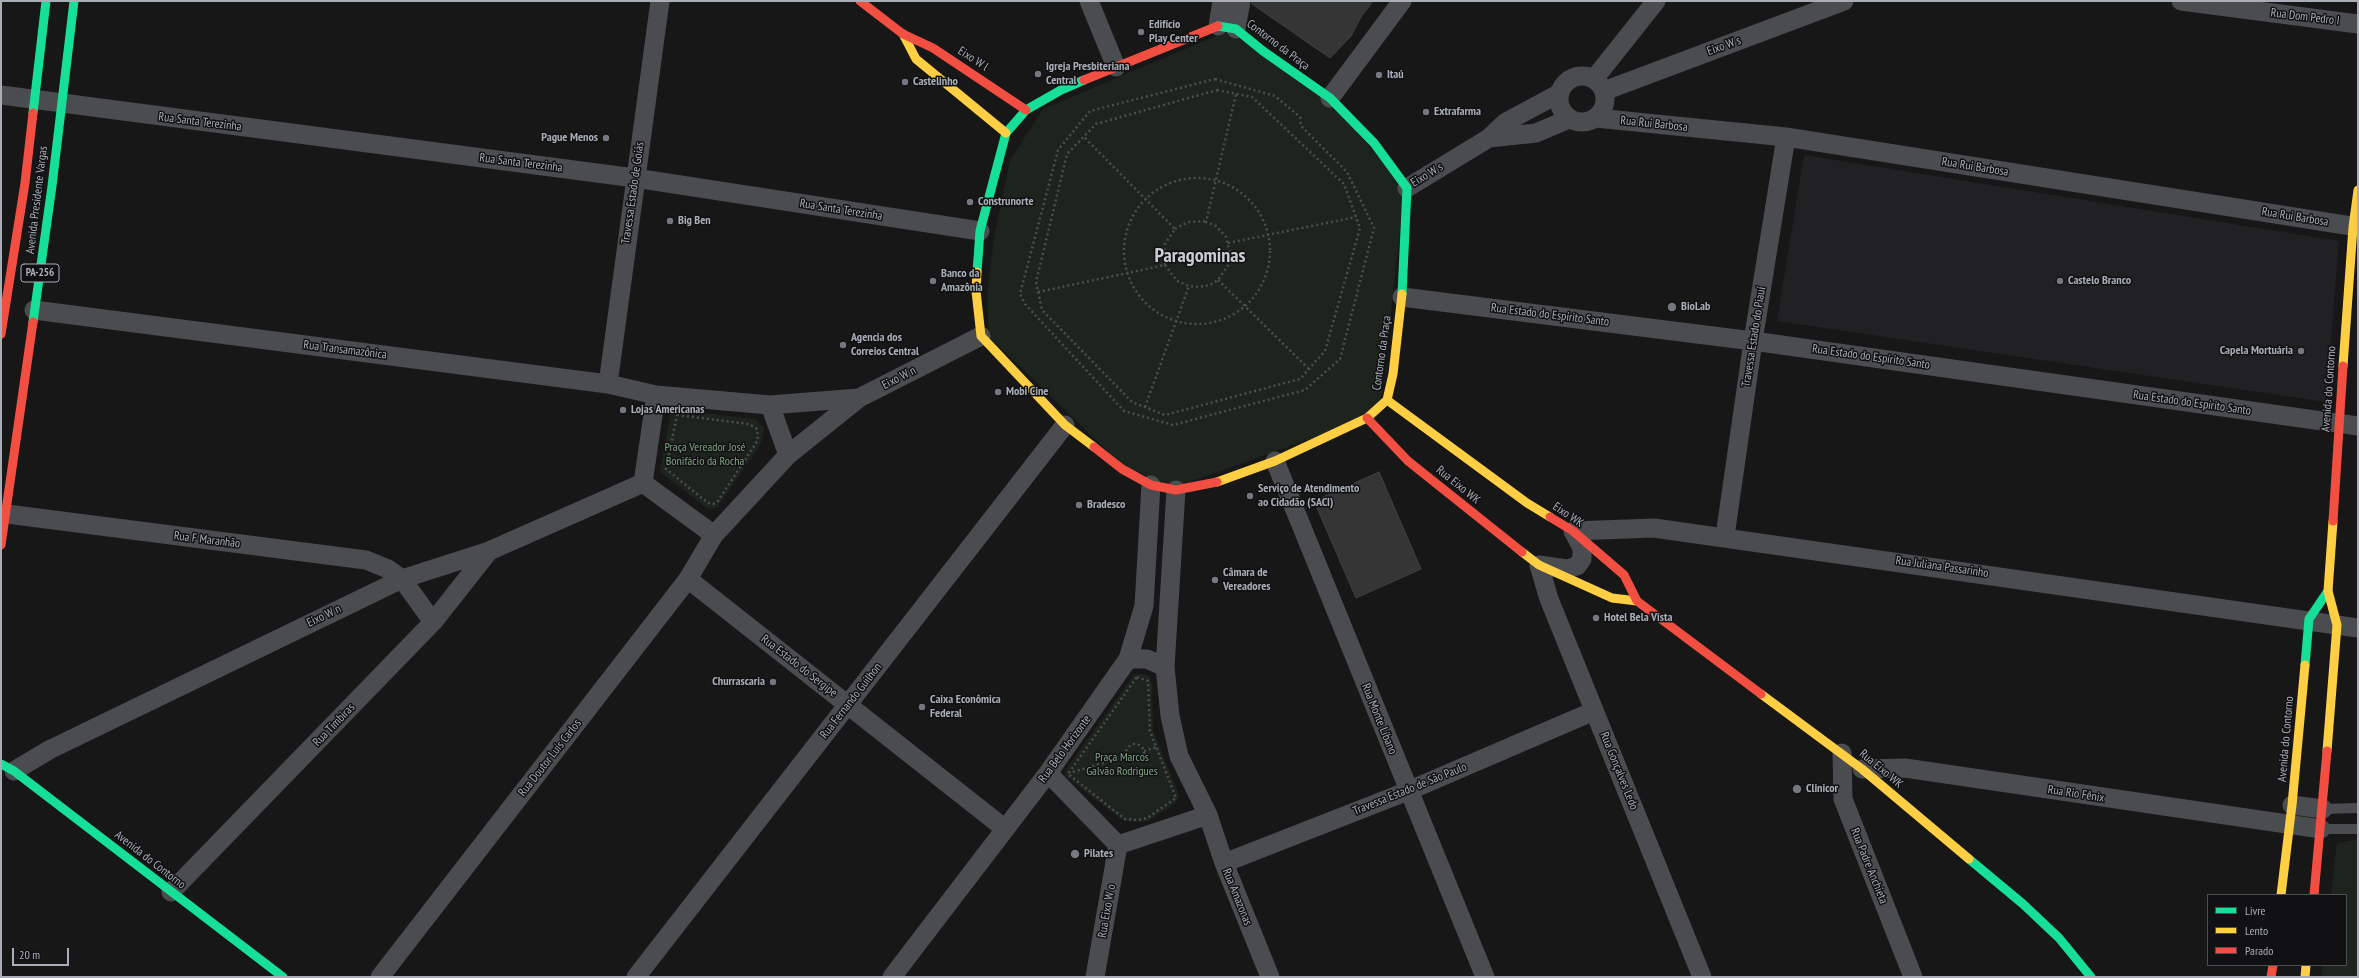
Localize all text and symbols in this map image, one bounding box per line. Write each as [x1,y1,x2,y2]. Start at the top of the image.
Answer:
street label: Rua Dom Pedro I [2270,6,2340,28]
street label: Contorno da Praça [1244,17,1312,73]
place label: Edifício Play Center [1149,18,1198,46]
marker: Edifício Play Center [1136,27,1146,37]
street label: Eixo W s [1705,33,1743,59]
street label: Eixo W l [955,44,991,74]
place label: Igreja Presbiteriana Central [1046,60,1129,88]
place label: Itaú [1387,68,1404,82]
marker: Igreja Presbiteriana Central [1033,69,1043,79]
marker: Itaú [1374,70,1384,80]
place label: Castelinho [913,75,958,89]
marker: Castelinho [900,77,910,87]
place label: Extrafarma [1434,105,1481,119]
marker: Extrafarma [1421,107,1431,117]
street label: Rua Santa Terezinha [158,110,242,134]
street label: Rua Rui Barbosa [1620,113,1688,135]
place label: Pague Menos [541,131,598,145]
marker: Pague Menos [601,133,611,143]
street label: Travessa Estado de Goiás [619,141,647,245]
street label: Avenida Presidente Vargas [23,145,51,255]
street label: Rua Santa Terezinha [479,151,563,175]
street label: Rua Rui Barbosa [1941,155,2009,179]
street label: Eixo W s [1408,160,1446,190]
place label: Construnorte [978,195,1034,209]
street label: Rua Santa Terezinha [799,196,883,224]
marker: Construnorte [965,197,975,207]
street label: Rua Rui Barbosa [2261,205,2329,229]
place label: Big Ben [678,214,711,228]
marker: Big Ben [665,216,675,226]
district label: Paragominas [1154,244,1246,268]
road number: PA-256 [21,264,59,282]
place label: Banco da Amazônia [941,267,983,295]
place label: Castelo Branco [2068,274,2131,288]
marker: Banco da Amazônia [928,276,938,286]
marker: Castelo Branco [2055,276,2065,286]
street label: Travessa Estado do Piauí [1739,286,1769,388]
place label: BioLab [1681,300,1710,314]
street label: Rua Estado do Espírito Santo [1490,301,1610,329]
marker: BioLab [1666,301,1678,313]
street label: Contorno da Praça [1370,315,1394,391]
place label: Agencia dos Correios Central [851,331,919,359]
street label: Rua Transamazônica [303,338,387,362]
marker: Agencia dos Correios Central [838,340,848,350]
street label: Rua Estado do Espírito Santo [1811,342,1931,372]
place label: Capela Mortuária [2220,344,2293,358]
marker: Capela Mortuária [2296,346,2306,356]
street label: Avenida do Contorno [2319,346,2339,432]
street label: Eixo W n [880,363,918,393]
place label: Mobi Cine [1006,385,1048,399]
marker: Mobi Cine [993,387,1003,397]
street label: Rua Estado do Espírito Santo [2132,388,2252,418]
place label: Lojas Americanas [631,403,704,417]
marker: Lojas Americanas [618,405,628,415]
park label: Praça Vereador José Bonifácio da Rocha [664,441,746,469]
street label: Rua Eixo WK [1433,463,1483,507]
place label: Serviço de Atendimento ao Cidadão (SACI) [1258,482,1359,510]
marker: Serviço de Atendimento ao Cidadão (SACI) [1245,491,1255,501]
place label: Bradesco [1087,498,1125,512]
street label: Eixo WK [1550,499,1586,531]
marker: Bradesco [1074,500,1084,510]
street label: Rua F Maranhão [173,529,241,551]
street label: Rua Juliana Passarinho [1895,553,1989,581]
place label: Câmara de Vereadores [1223,566,1271,594]
marker: Câmara de Vereadores [1210,575,1220,585]
street label: Eixo W n [305,602,343,630]
place label: Hotel Bela Vista [1604,611,1672,625]
marker: Hotel Bela Vista [1591,613,1601,623]
street label: Rua Estado do Sergipe [758,632,840,700]
street label: Rua Fernando Guilhon [817,660,885,742]
place label: Churrascaria [712,675,765,689]
marker: Churrascaria [768,677,778,687]
street label: Rua Monte Líbano [1358,681,1400,757]
place label: Caixa Econômica Federal [930,693,1001,721]
street label: Avenida do Contorno [2275,696,2297,782]
street label: Rua Timbiras [310,701,358,749]
marker: Caixa Econômica Federal [917,702,927,712]
street label: Rua Belo Horizonte [1036,713,1094,785]
street label: Rua Doutor Luís Carlos [515,717,585,799]
street label: Rua Gonçalves Ledo [1597,730,1641,812]
street label: Rua Eixo WK [1856,747,1906,791]
park label: Praça Marcos Galvão Rodrigues [1086,751,1158,779]
street label: Travessa Estado de São Paulo [1351,760,1469,818]
place label: Clinicor [1806,782,1838,796]
street label: Rua Rio Fênix [2047,782,2105,806]
marker: Clinicor [1791,783,1803,795]
street label: Rua Padre Anchieta [1847,826,1891,906]
street label: Avenida do Contorno [112,828,188,892]
place label: Pilates [1084,847,1113,861]
marker: Pilates [1069,848,1081,860]
street label: Rua Amazonas [1219,866,1255,928]
street label: Rua Eixo W o [1095,883,1119,939]
legend [2207,894,2347,966]
text: Livre [2245,903,2265,918]
text: Lento [2245,923,2268,938]
scale bar [14,940,71,966]
text: Parado [2245,943,2273,958]
text: 20 m [19,947,40,962]

